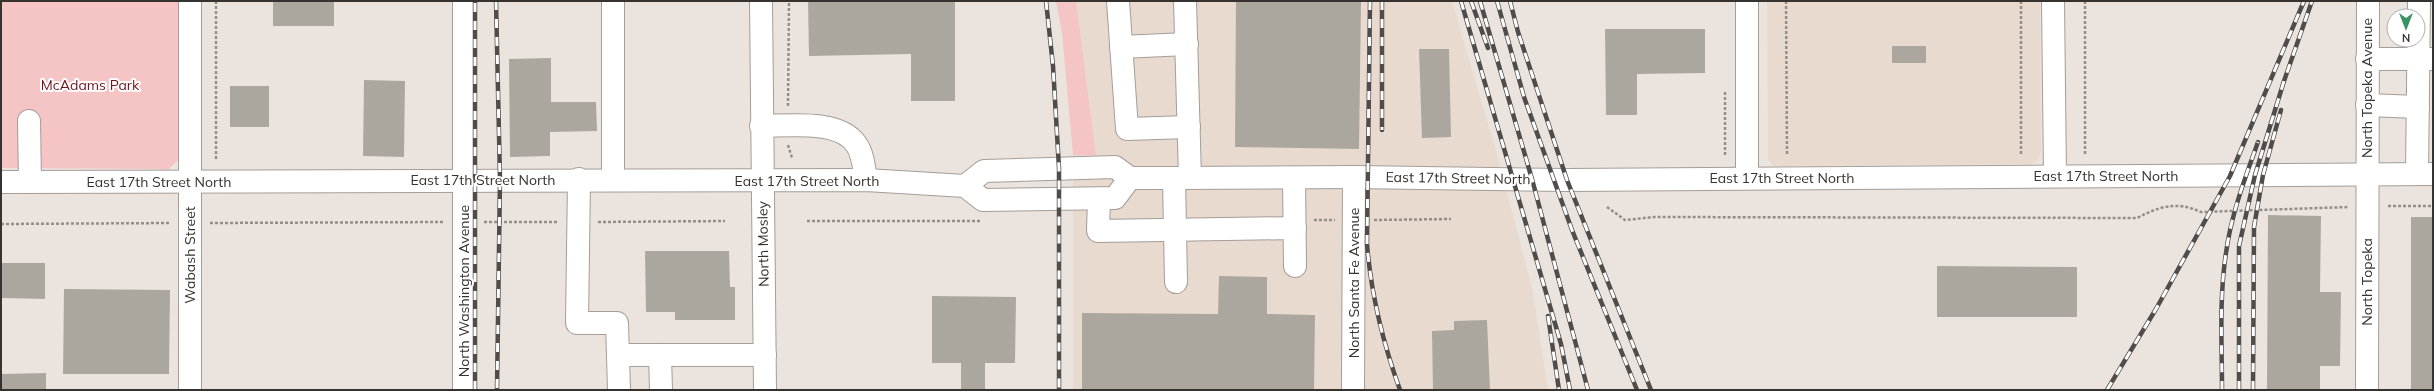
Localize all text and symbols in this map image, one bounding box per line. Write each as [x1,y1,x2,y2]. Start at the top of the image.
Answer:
north arrow [2386,8,2426,48]
street label: North Topeka Avenue [2358,18,2376,158]
text: N [2402,31,2410,45]
park label: McAdams Park [41,76,140,94]
street label: East 17th Street North [2034,167,2178,185]
street label: East 17th Street North [1385,168,1531,188]
street label: East 17th Street North [1710,169,1854,187]
street label: East 17th Street North [411,171,555,189]
street label: East 17th Street North [735,172,879,190]
street label: East 17th Street North [87,173,231,191]
street label: North Mosley [753,200,773,287]
street label: North Washington Avenue [455,205,473,377]
street label: Wabash Street [181,206,199,304]
street label: North Santa Fe Avenue [1345,208,1363,358]
street label: North Topeka [2358,238,2376,326]

